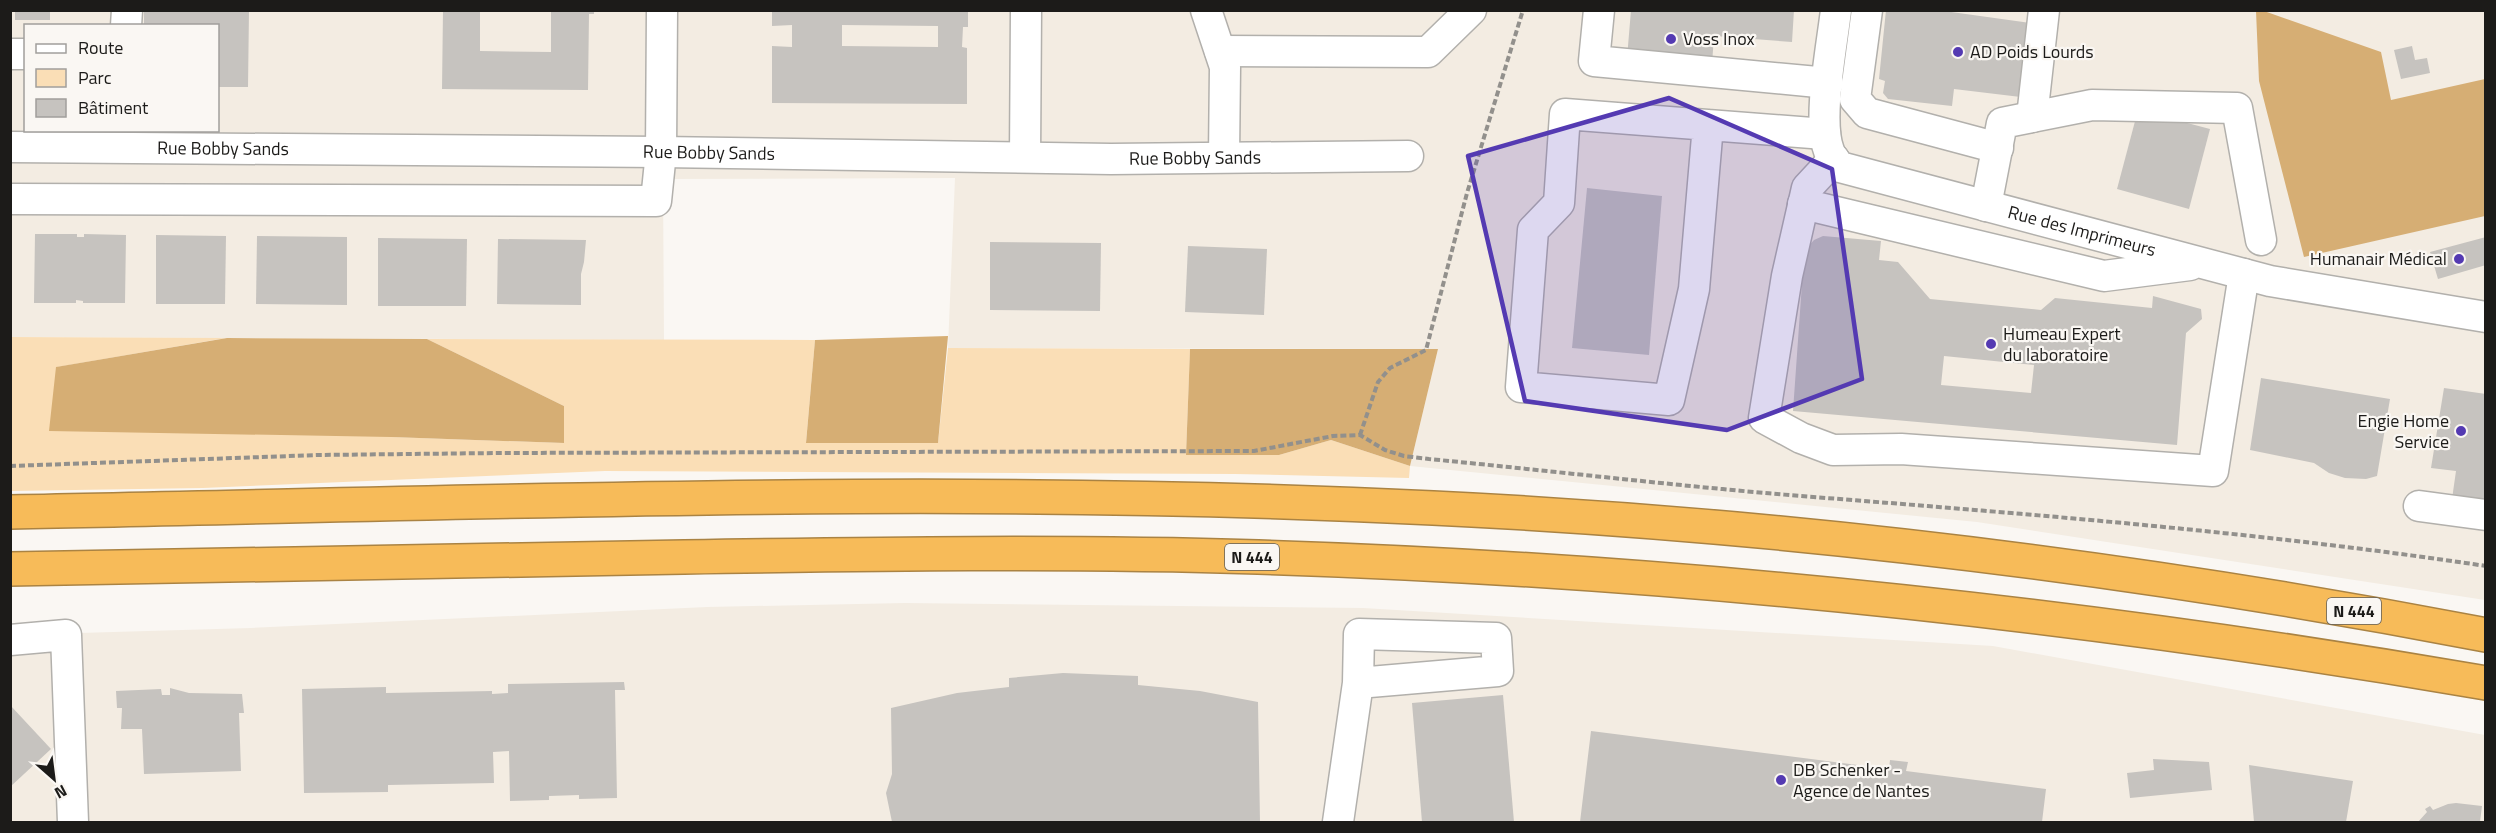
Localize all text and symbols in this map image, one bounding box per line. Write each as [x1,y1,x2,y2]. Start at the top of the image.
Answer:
legend [24,24,219,132]
place label: Voss Inox [1683,25,1755,52]
marker: Voss Inox [1664,32,1678,46]
text: Route [78,34,123,61]
place label: AD Poids Lourds [1970,38,2094,65]
marker: AD Poids Lourds [1951,45,1965,59]
text: Parc [78,64,112,91]
text: Bâtiment [78,94,149,121]
street label: Rue Bobby Sands [157,134,289,162]
street label: Rue Bobby Sands [643,138,775,167]
street label: Rue Bobby Sands [1129,143,1261,172]
street label: Rue des Imprimeurs [2005,198,2159,263]
place label: Humanair Médical [2310,245,2447,272]
marker: Humanair Médical [2452,252,2466,266]
place label: Humeau Expert du laboratoire [2003,320,2121,368]
marker: Humeau Expert du laboratoire [1984,337,1998,351]
place label: Engie Home Service [2357,407,2449,455]
marker: Engie Home Service [2454,424,2468,438]
road number: N 444 [1225,544,1279,570]
road number: N 444 [2327,598,2381,624]
north arrow [24,749,84,809]
place label: DB Schenker - Agence de Nantes [1793,756,1930,804]
marker: DB Schenker - Agence de Nantes [1774,773,1788,787]
text: N [51,779,72,805]

